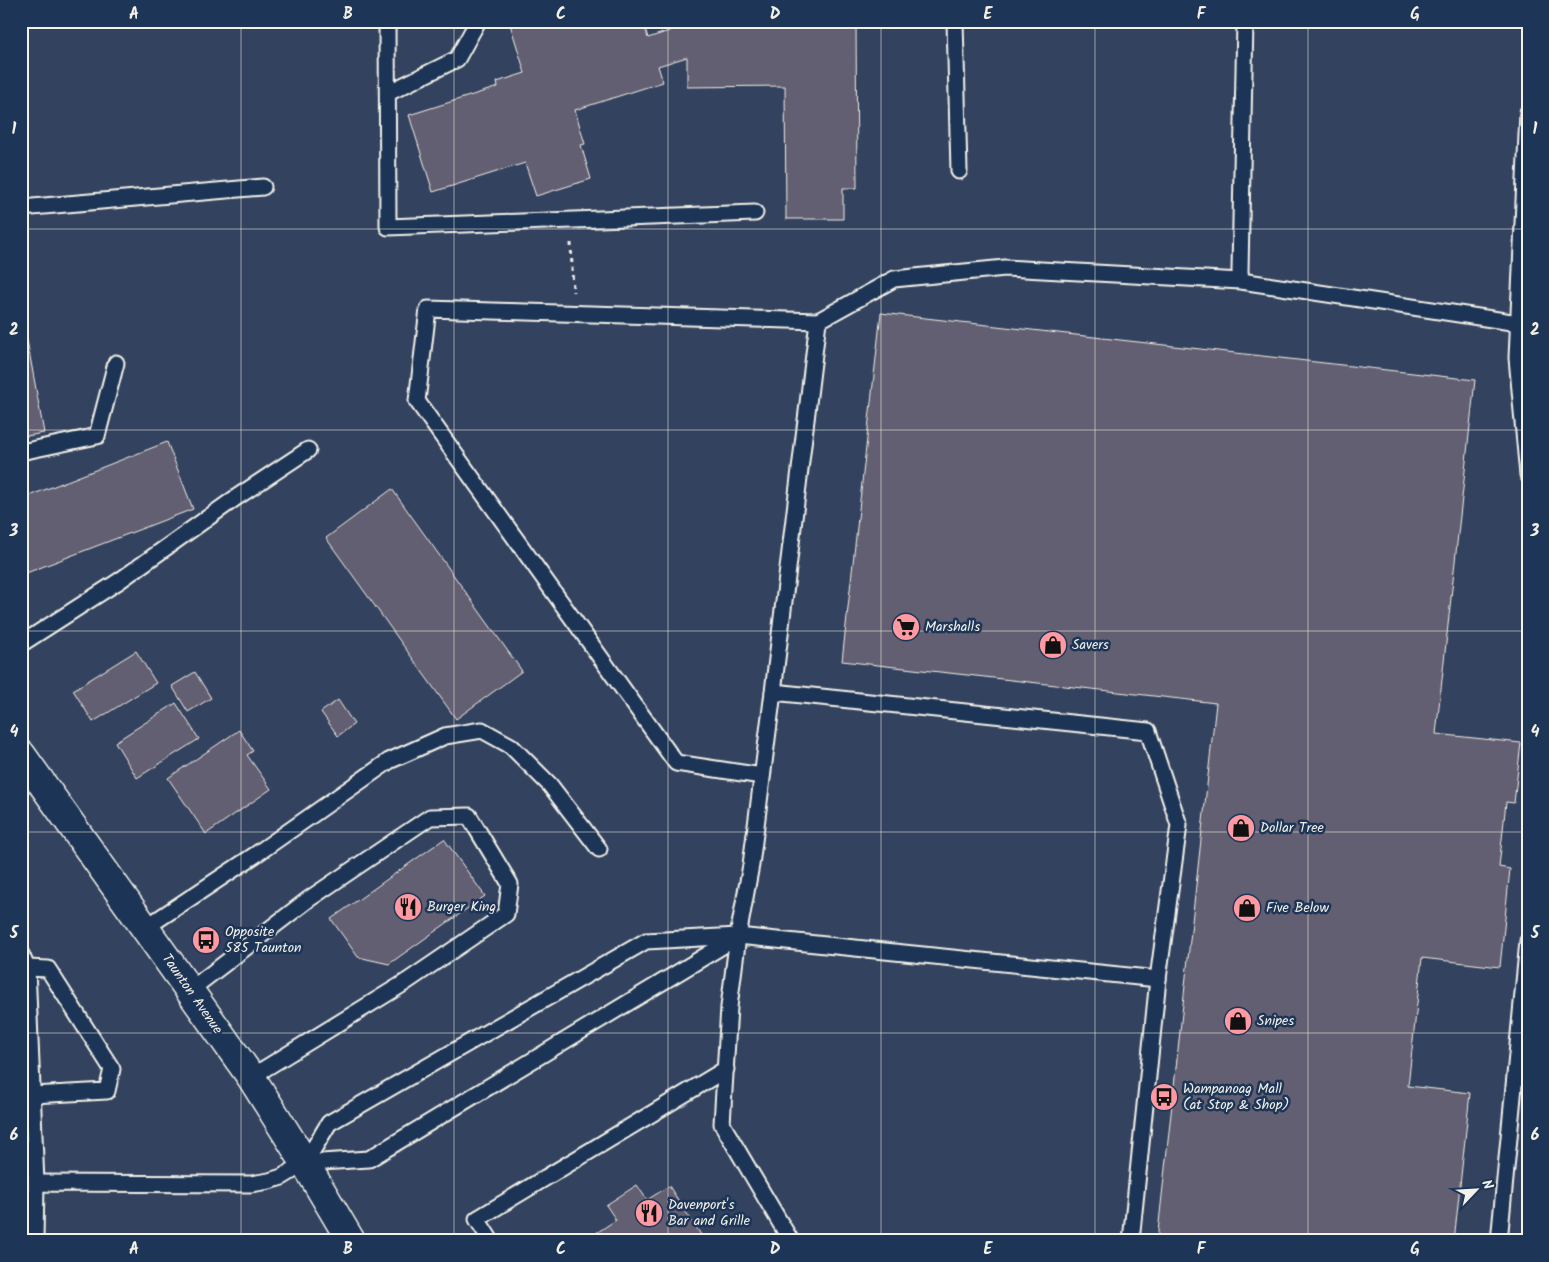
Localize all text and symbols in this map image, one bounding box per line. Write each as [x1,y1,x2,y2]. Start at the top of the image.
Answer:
text: A [129,2,139,27]
text: B [343,2,353,27]
text: C [556,2,566,27]
text: D [770,2,781,27]
text: E [984,2,994,27]
text: F [1197,2,1207,27]
text: G [1410,2,1420,27]
text: 1 [12,117,17,142]
text: 1 [1533,117,1538,142]
text: 2 [9,318,19,343]
text: 2 [1530,318,1540,343]
text: 3 [9,519,19,544]
text: 3 [1530,519,1540,544]
supermarket icon: Marshalls [891,612,921,642]
place label: Marshalls [925,616,980,638]
shop icon: Savers [1038,630,1068,660]
place label: Savers [1072,634,1109,656]
text: 4 [10,720,19,745]
text: 4 [1531,720,1540,745]
shop icon: Dollar Tree [1226,813,1256,843]
place label: Dollar Tree [1260,817,1324,839]
restaurant icon: Burger King [393,892,423,922]
shop icon: Five Below [1232,893,1262,923]
place label: Burger King [427,896,496,918]
place label: Five Below [1266,897,1329,919]
text: 5 [9,921,20,946]
place label: Opposite 585 Taunton [225,921,302,959]
text: 5 [1530,921,1541,946]
bus stop icon: Opposite 585 Taunton [191,925,221,955]
street label: Taunton Avenue [156,949,228,1040]
shop icon: Snipes [1223,1006,1253,1036]
place label: Snipes [1257,1010,1294,1032]
place label: Wampanoag Mall (at Stop & Shop) [1183,1078,1289,1116]
bus stop icon: Wampanoag Mall (at Stop & Shop) [1149,1082,1179,1112]
text: 6 [10,1123,19,1148]
text: 6 [1531,1123,1540,1148]
north arrow [1452,1164,1502,1214]
text: N [1475,1176,1499,1194]
place label: Davenport's Bar and Grille [668,1194,751,1232]
restaurant icon: Davenport's Bar and Grille [634,1198,664,1228]
text: A [129,1237,139,1262]
text: B [343,1237,353,1262]
text: C [556,1237,566,1262]
text: D [770,1237,781,1262]
text: E [984,1237,994,1262]
text: F [1197,1237,1207,1262]
text: G [1410,1237,1420,1262]

